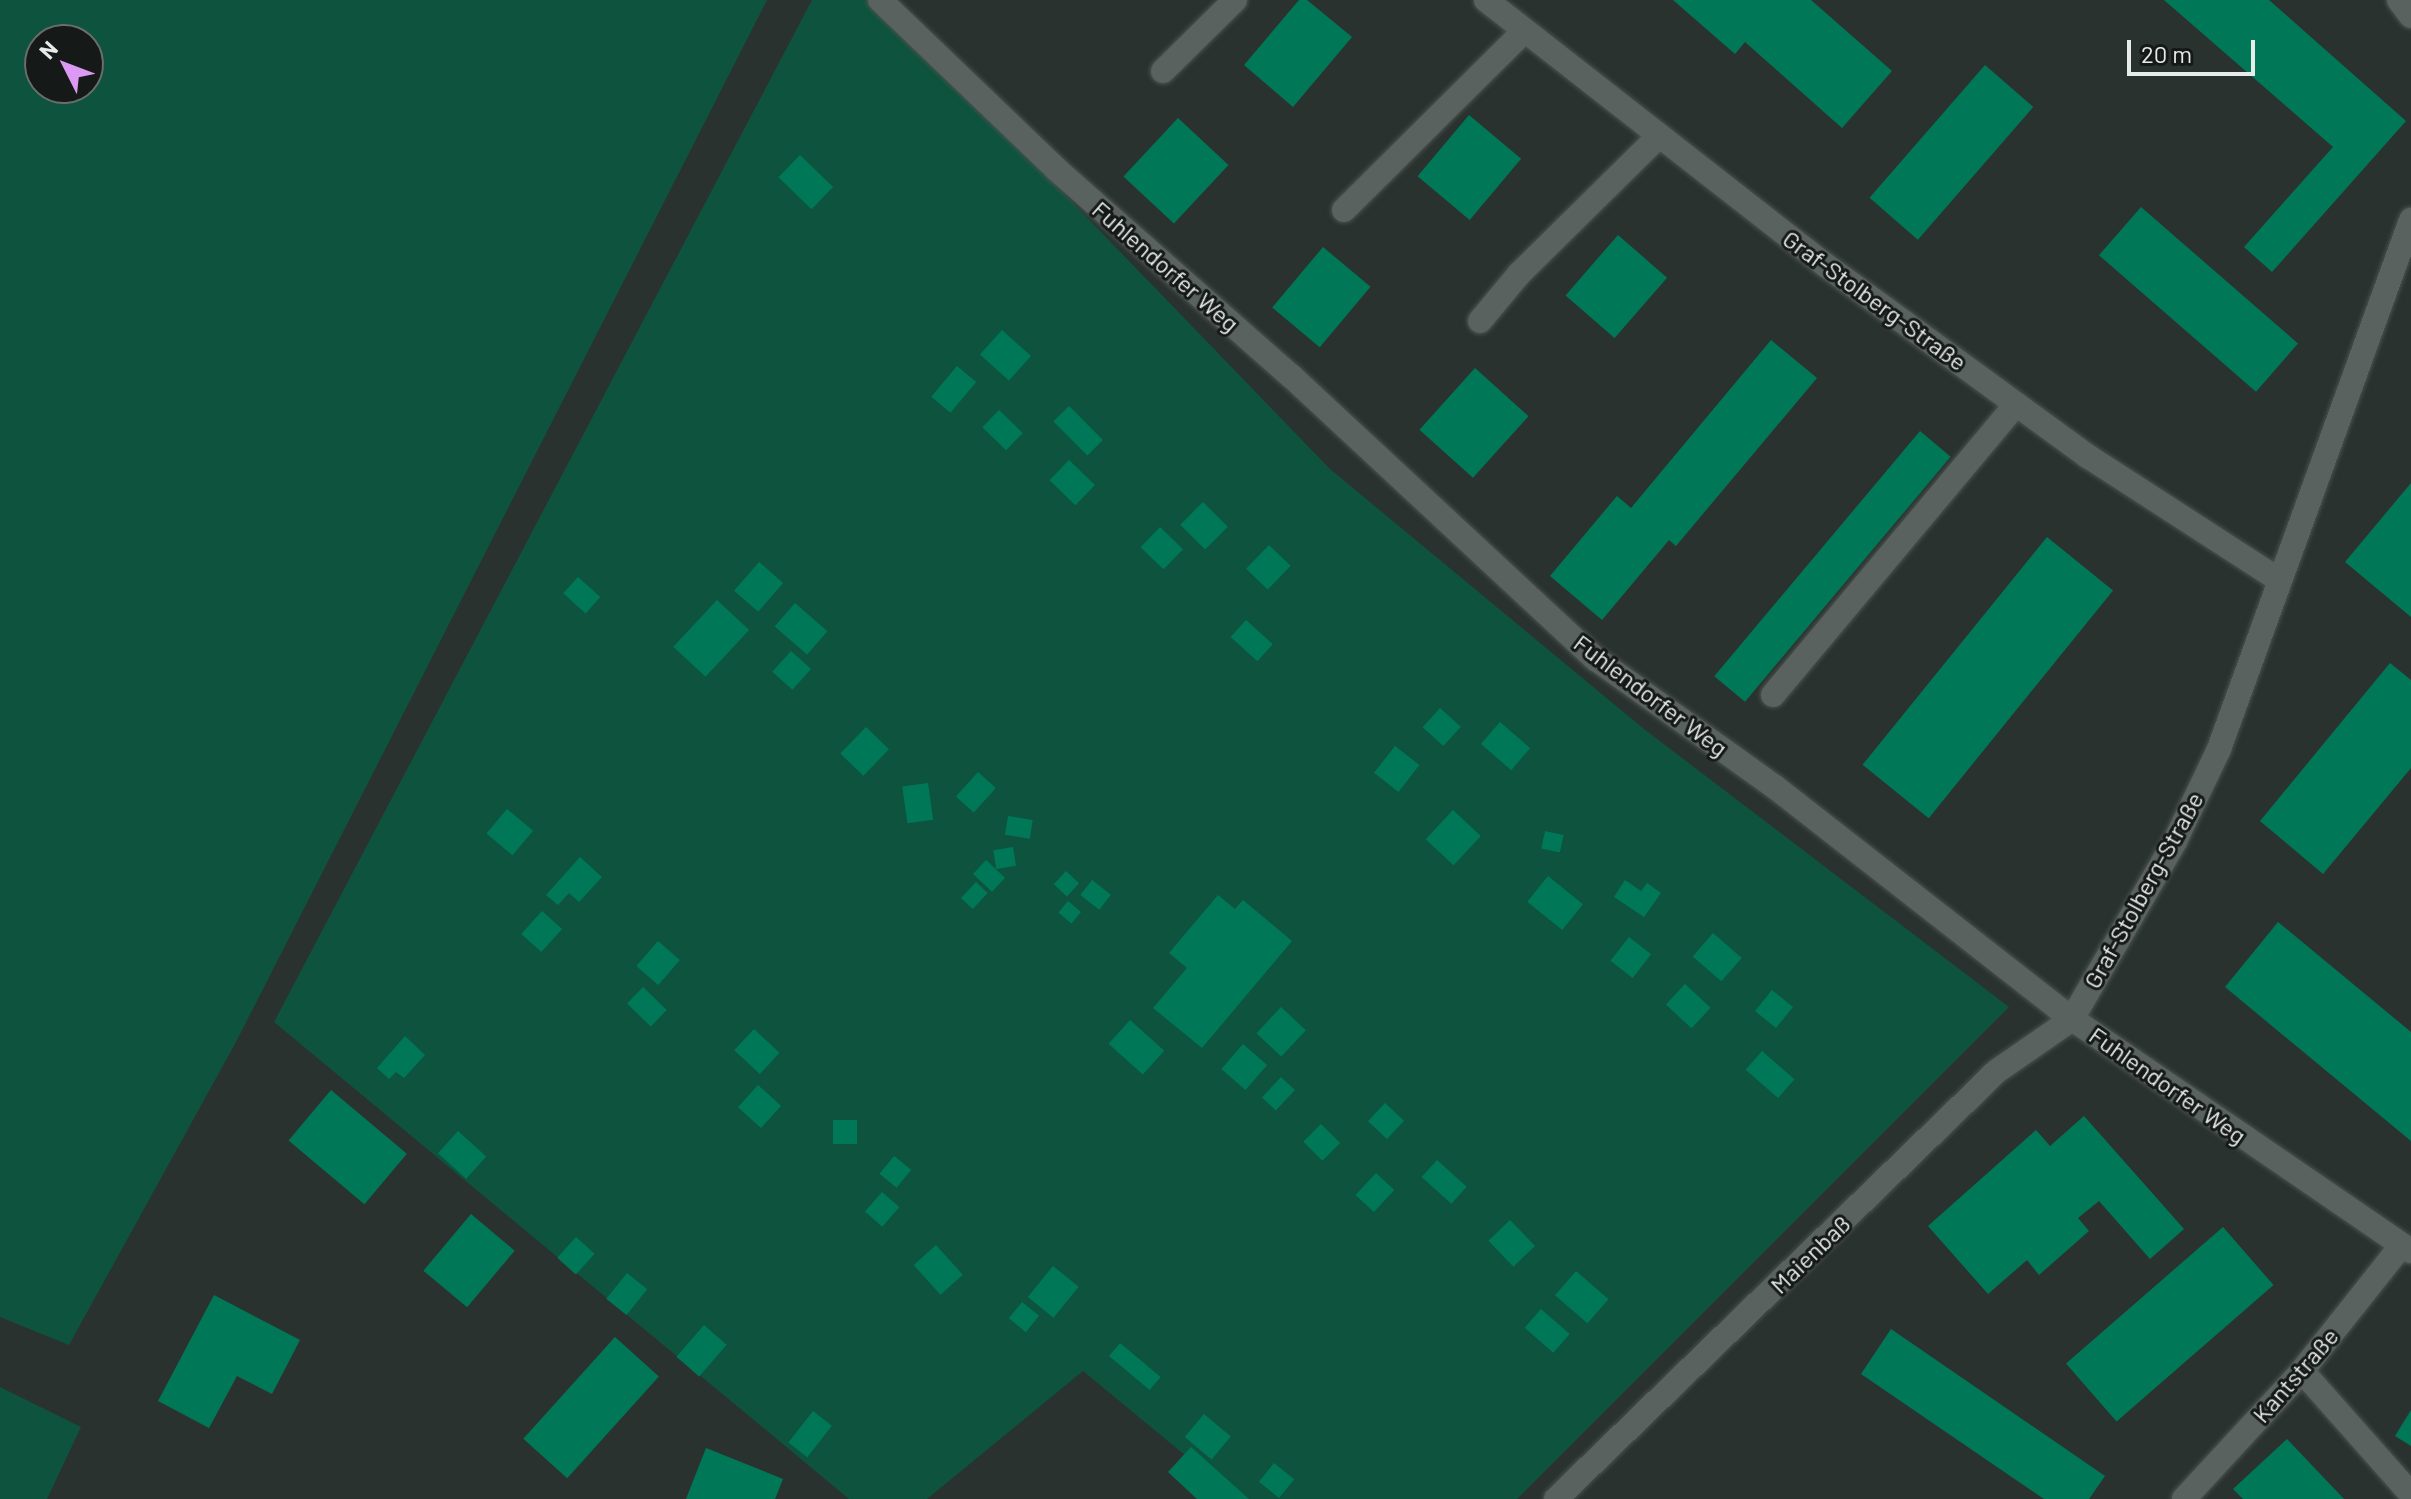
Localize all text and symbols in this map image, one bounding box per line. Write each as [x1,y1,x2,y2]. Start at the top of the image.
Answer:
north arrow [24,24,104,104]
scale bar [2131,24,2259,74]
text: N [33,35,62,63]
text: 20 m [2141,39,2192,68]
street label: Fuhlendorfer Weg [1087,195,1245,337]
street label: Graf-Stolberg-Straße [1778,224,1972,376]
street label: Fuhlendorfer Weg [1569,628,1733,762]
street label: Graf-Stolberg-Straße [2077,787,2209,993]
street label: Fuhlendorfer Weg [2084,1020,2252,1150]
street label: Maienbaß [1764,1209,1856,1299]
street label: Kantstraße [2246,1322,2344,1428]

